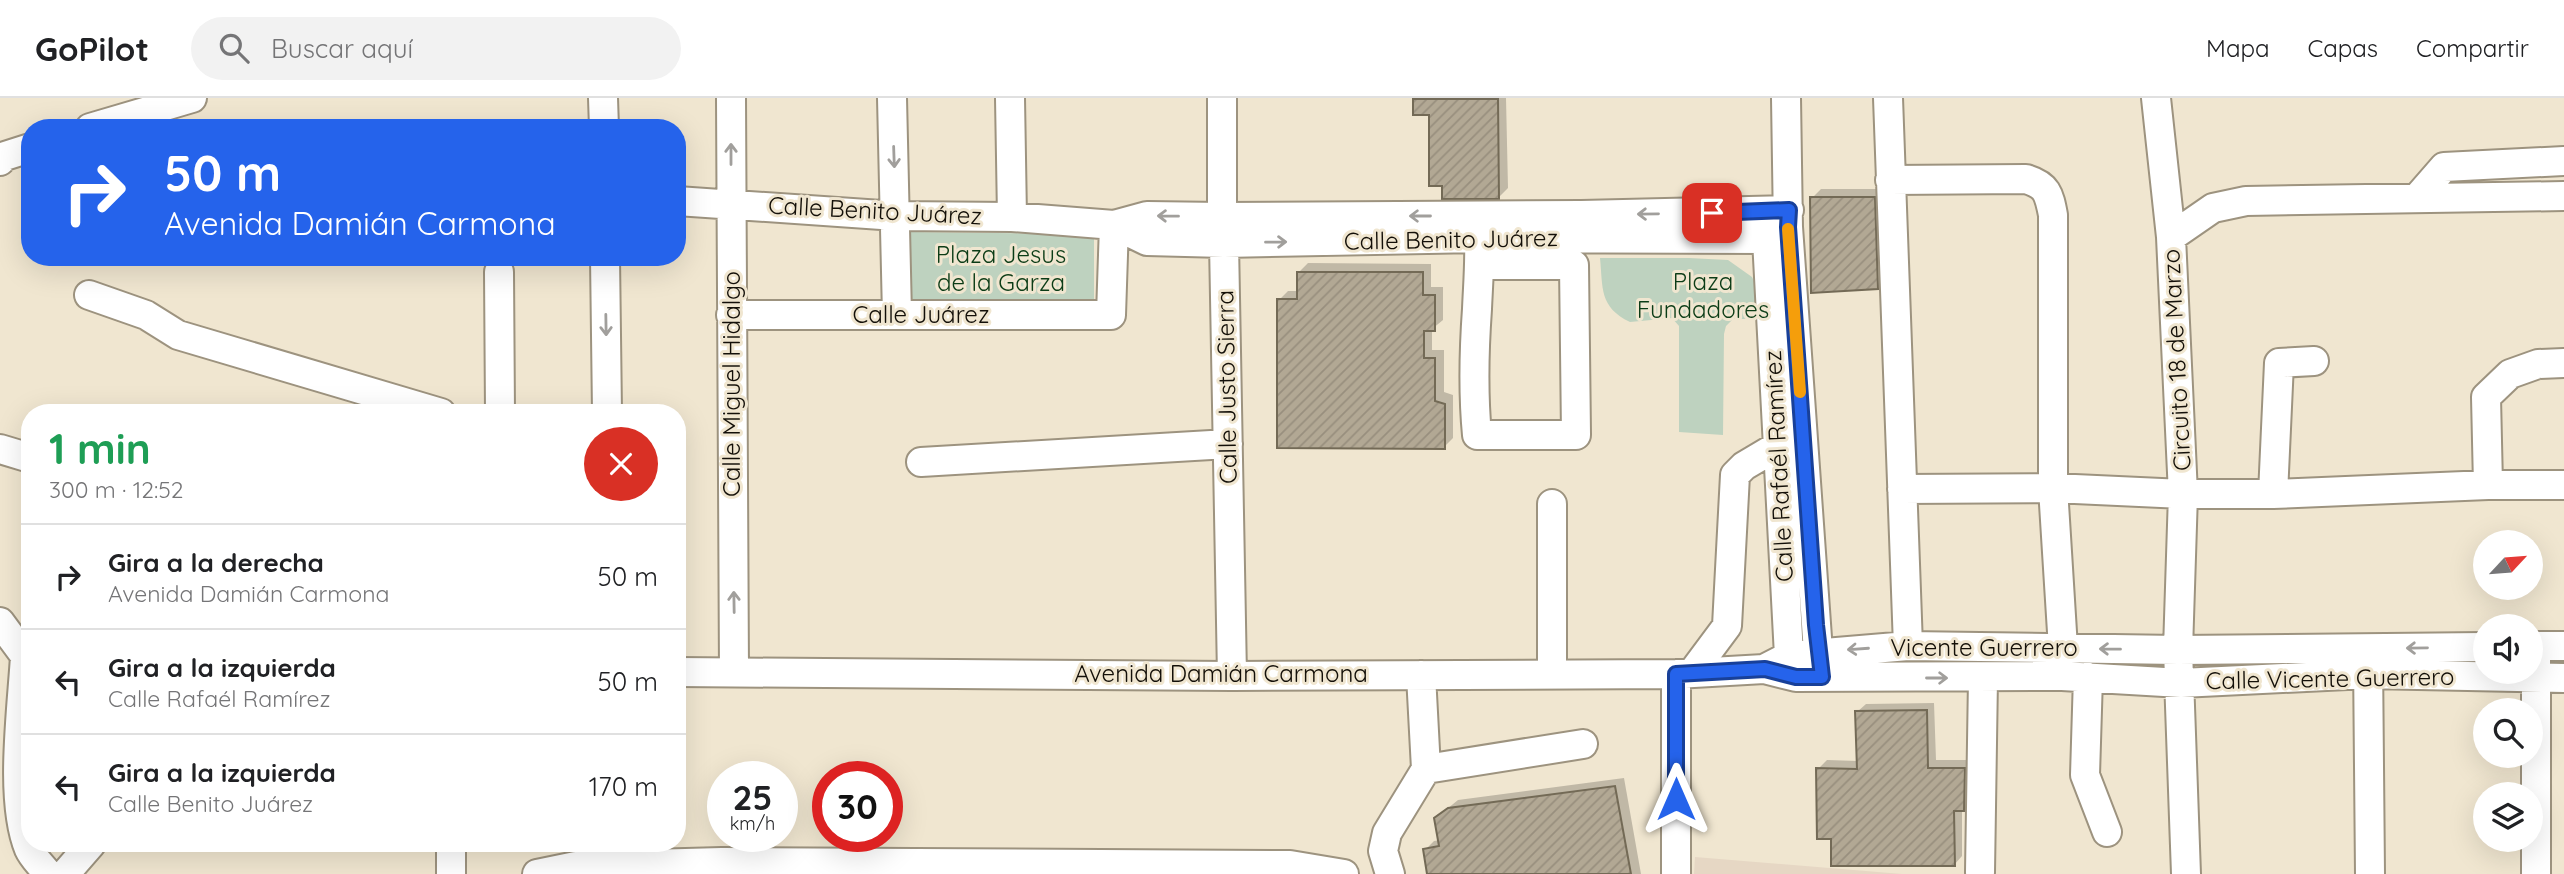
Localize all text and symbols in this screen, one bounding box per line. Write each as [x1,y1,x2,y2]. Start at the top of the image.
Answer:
search box [191,17,681,80]
text: GoPilot [35,28,149,69]
icon: search [215,29,253,67]
text: Buscar aquí [271,32,413,65]
text: Mapa [2206,33,2270,63]
text: Capas [2308,33,2378,63]
text: Compartir [2416,33,2529,63]
text: 50 m [164,142,281,203]
one-way arrow [725,143,738,166]
one-way arrow [888,145,901,168]
icon: right [49,147,140,238]
pin [1682,183,1742,243]
street label: Calle Benito Juárez [767,189,983,231]
icon: arrive [1693,194,1731,232]
text: Avenida Damián Carmona [164,203,556,243]
one-way arrow [1636,207,1659,221]
one-way arrow [1157,209,1180,223]
one-way arrow [1409,209,1432,223]
street label: Calle Benito Juárez [1344,222,1558,256]
one-way arrow [1265,235,1288,249]
park label: Plaza Jesus de la Garza [936,239,1066,297]
street label: Circuito 18 de Marzo [2155,248,2197,472]
park label: Plaza Fundadores [1637,266,1769,324]
street label: Calle Miguel Hidalgo [716,271,746,497]
street label: Calle Justo Sierra [1209,290,1243,484]
street label: Calle Juárez [853,299,989,329]
one-way arrow [599,314,613,337]
street label: Calle Rafaél Ramírez [1757,349,1799,583]
text: 1 min [49,422,151,475]
button: close [584,427,658,501]
text: 300 m · 12:52 [49,475,184,504]
north arrow [2473,530,2543,600]
map controls [2473,530,2543,852]
text: Gira a la derecha [108,546,324,579]
icon: right [49,558,87,596]
text: 50 m [598,560,658,593]
text: Avenida Damián Carmona [108,579,389,608]
one-way arrow [727,591,740,614]
button: sound [2473,614,2543,684]
street label: Vicente Guerrero [1890,632,2078,662]
one-way arrow [2406,641,2429,654]
one-way arrow [2099,642,2122,656]
one-way arrow [1848,643,1870,656]
text: Gira a la izquierda [108,651,336,684]
street label: Avenida Damián Carmona [1074,658,1368,688]
street label: Calle Vicente Guerrero [2205,661,2455,695]
icon: left [49,663,87,701]
text: 50 m [598,665,658,698]
one-way arrow [1926,671,1949,684]
text: Calle Rafaél Ramírez [108,684,331,713]
button: search [2473,698,2543,768]
text: Gira a la izquierda [108,756,336,789]
speed limit sign: 30 [812,761,903,852]
position arrow [1639,762,1713,836]
icon: left [49,768,87,806]
text: 170 m [589,770,658,803]
text: 25 [732,775,773,819]
button: layers [2473,782,2543,852]
text: Calle Benito Juárez [108,789,313,818]
text: km/h [730,812,775,835]

